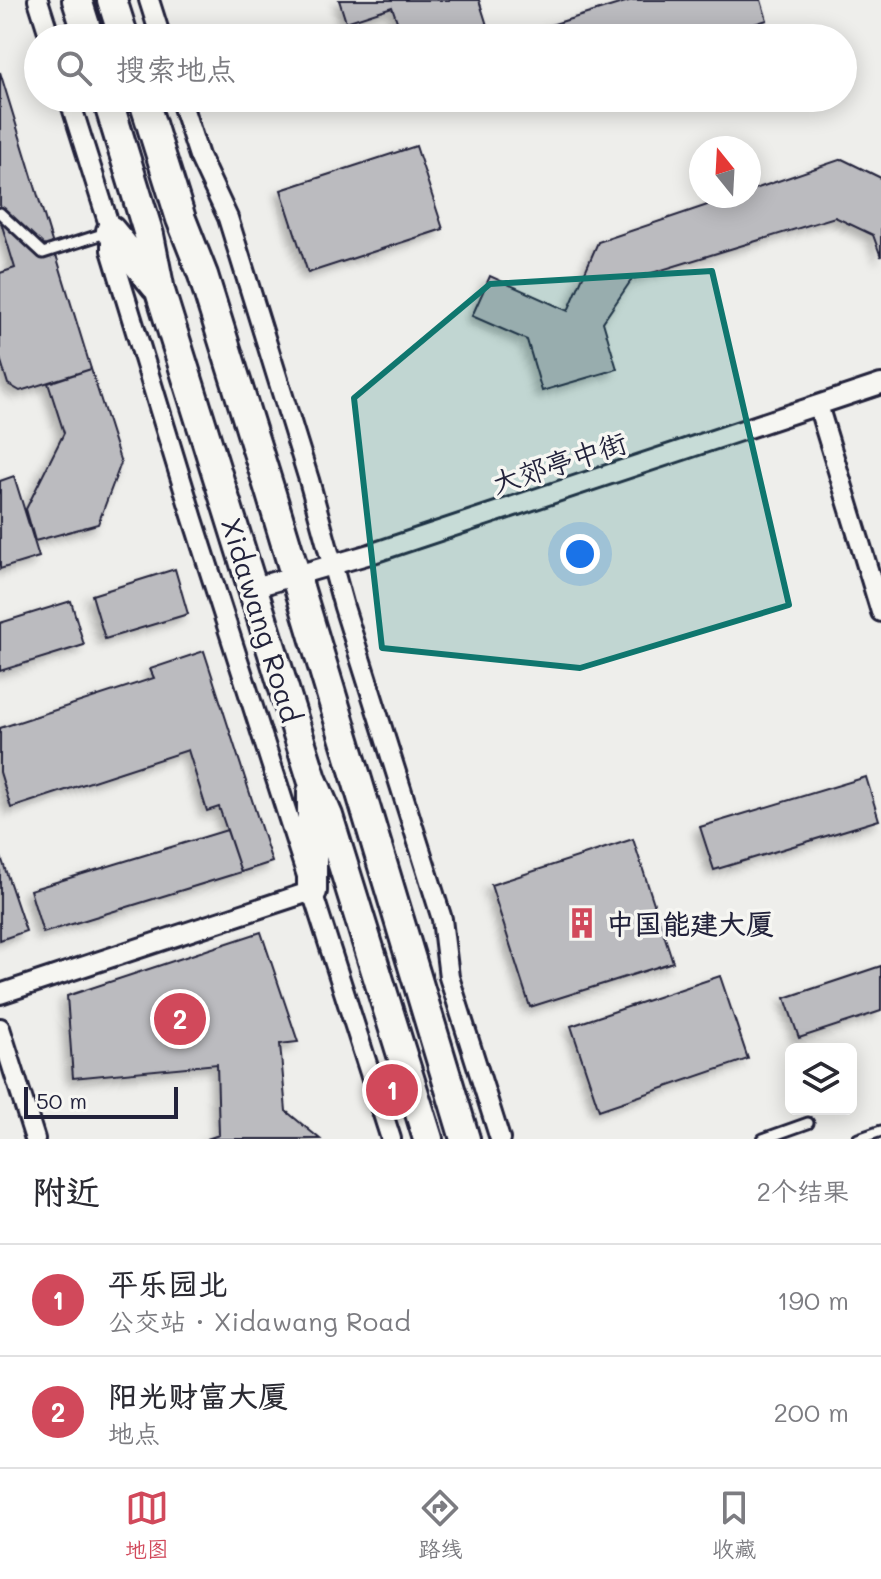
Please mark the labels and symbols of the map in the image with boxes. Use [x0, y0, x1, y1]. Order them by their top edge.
north arrow [689, 136, 761, 208]
street label: 大郊亭中街 [487, 423, 631, 501]
street label: Xidawang Road [214, 513, 310, 727]
your location [560, 534, 600, 574]
place label: 中国能建大厦 [606, 905, 774, 941]
building icon: 中国能建大厦 [565, 906, 599, 940]
pin: 2 [154, 989, 206, 1049]
pin: 1 [366, 1060, 418, 1120]
scale bar [24, 1083, 178, 1119]

